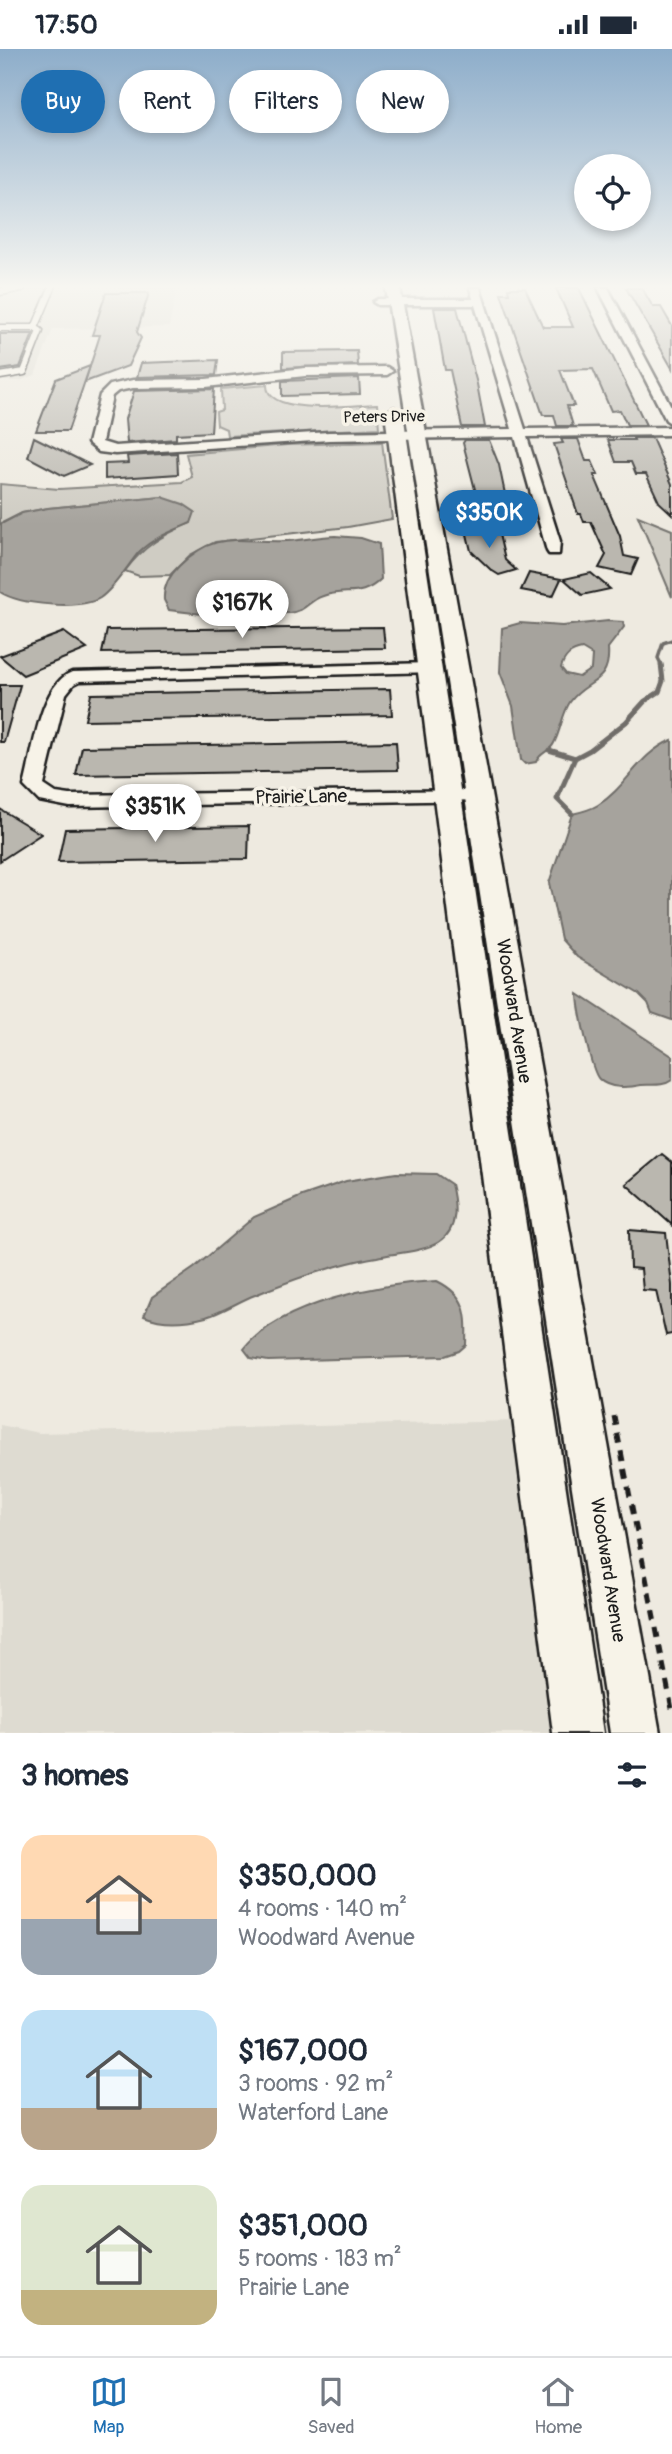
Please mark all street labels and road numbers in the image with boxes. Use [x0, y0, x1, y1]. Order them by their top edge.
street label: Peters Drive [343, 406, 425, 428]
street label: Prairie Lane [255, 784, 348, 810]
street label: Woodward Avenue [491, 937, 537, 1086]
street label: Woodward Avenue [585, 1496, 631, 1645]

